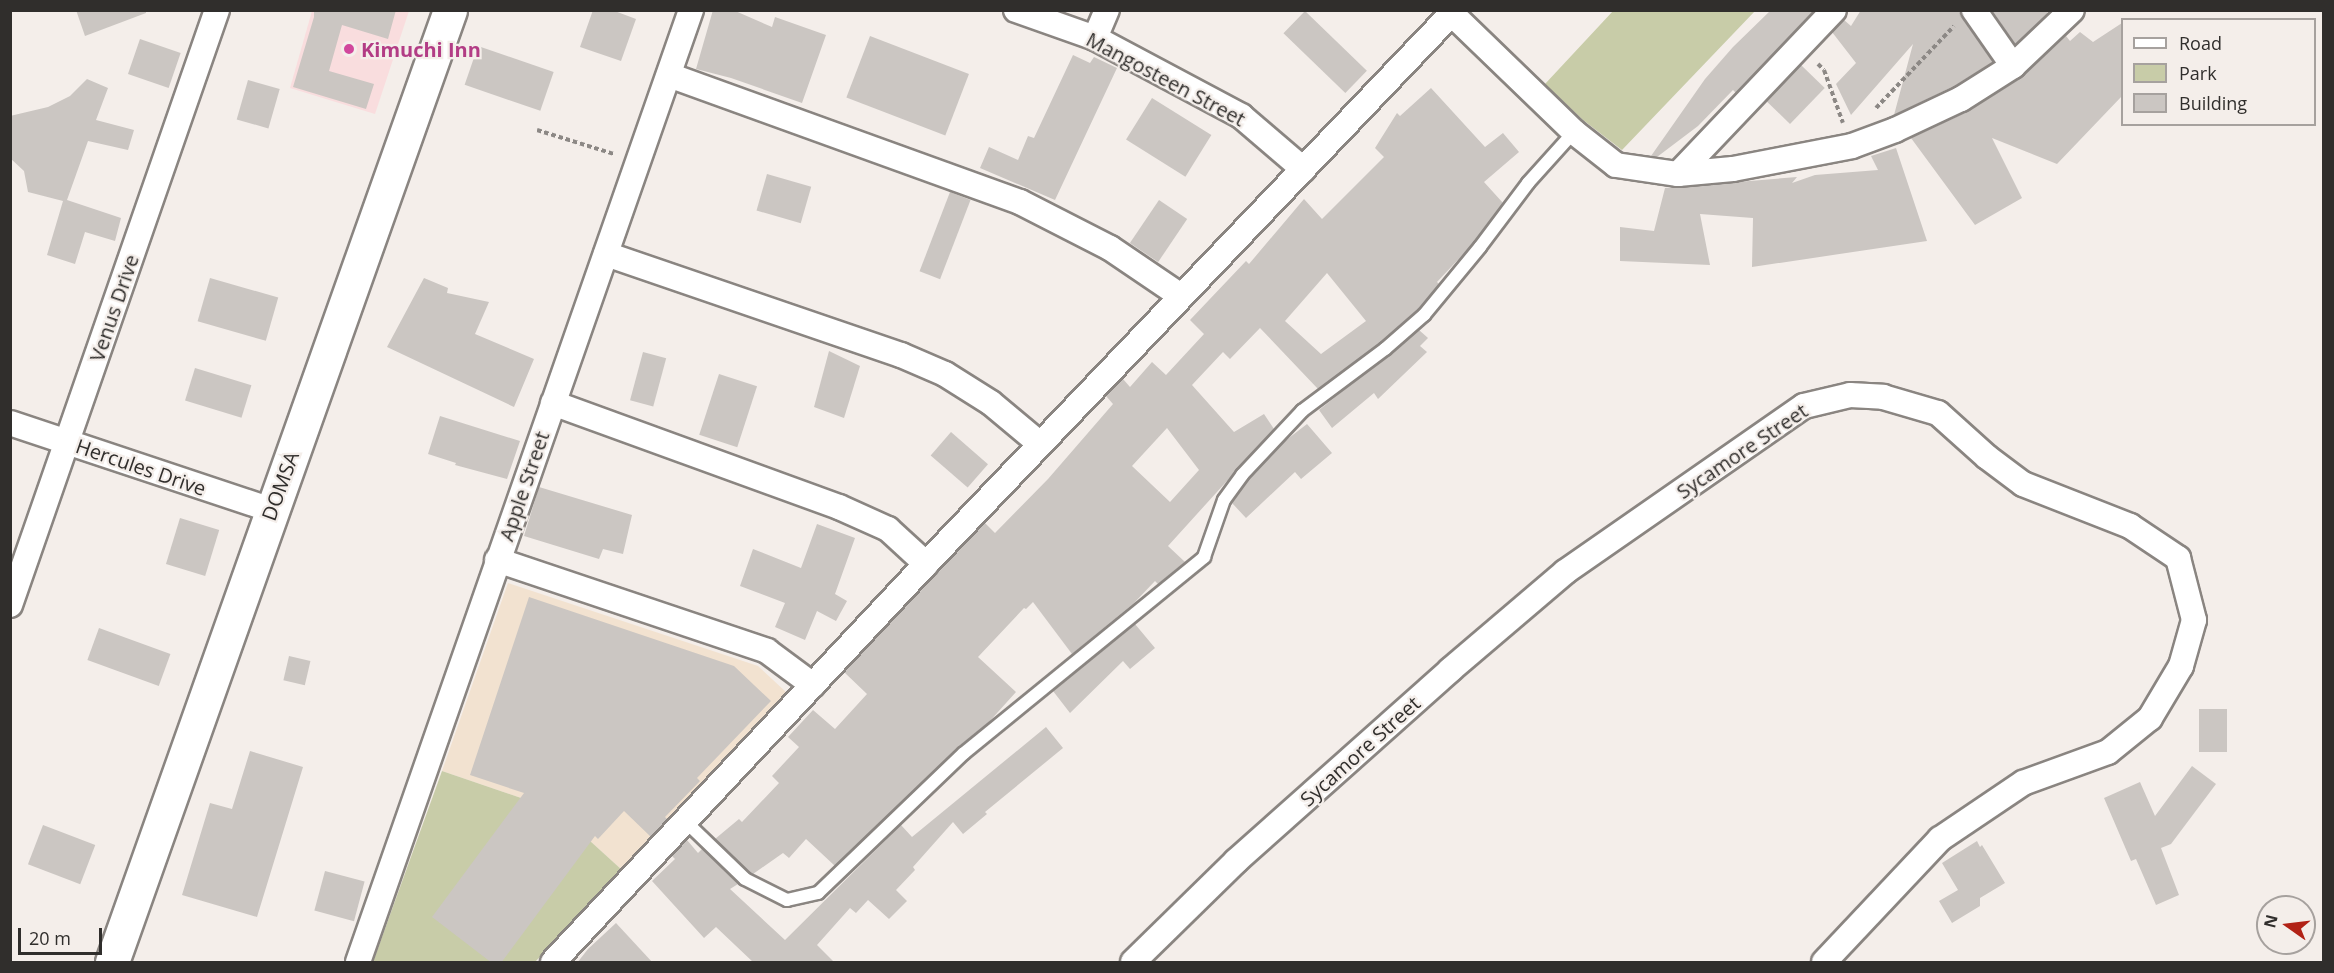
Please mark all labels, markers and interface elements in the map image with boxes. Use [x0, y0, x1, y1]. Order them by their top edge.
legend [2121, 18, 2316, 126]
street label: Mangosteen Street [1082, 27, 1250, 131]
text: Road [2179, 31, 2222, 55]
place label: Kimuchi Inn [361, 37, 481, 61]
marker: Kimuchi Inn [342, 42, 356, 56]
text: Park [2179, 61, 2217, 85]
text: Building [2179, 91, 2247, 115]
street label: Venus Drive [85, 251, 143, 365]
street label: Sycamore Street [1672, 398, 1812, 504]
street label: Apple Street [494, 428, 554, 544]
street label: Hercules Drive [73, 434, 209, 500]
street label: DOMSA [256, 448, 304, 524]
street label: Sycamore Street [1295, 691, 1425, 811]
north arrow [2256, 895, 2316, 955]
text: N [2258, 912, 2283, 930]
scale bar [21, 916, 105, 954]
text: 20 m [29, 926, 71, 950]

